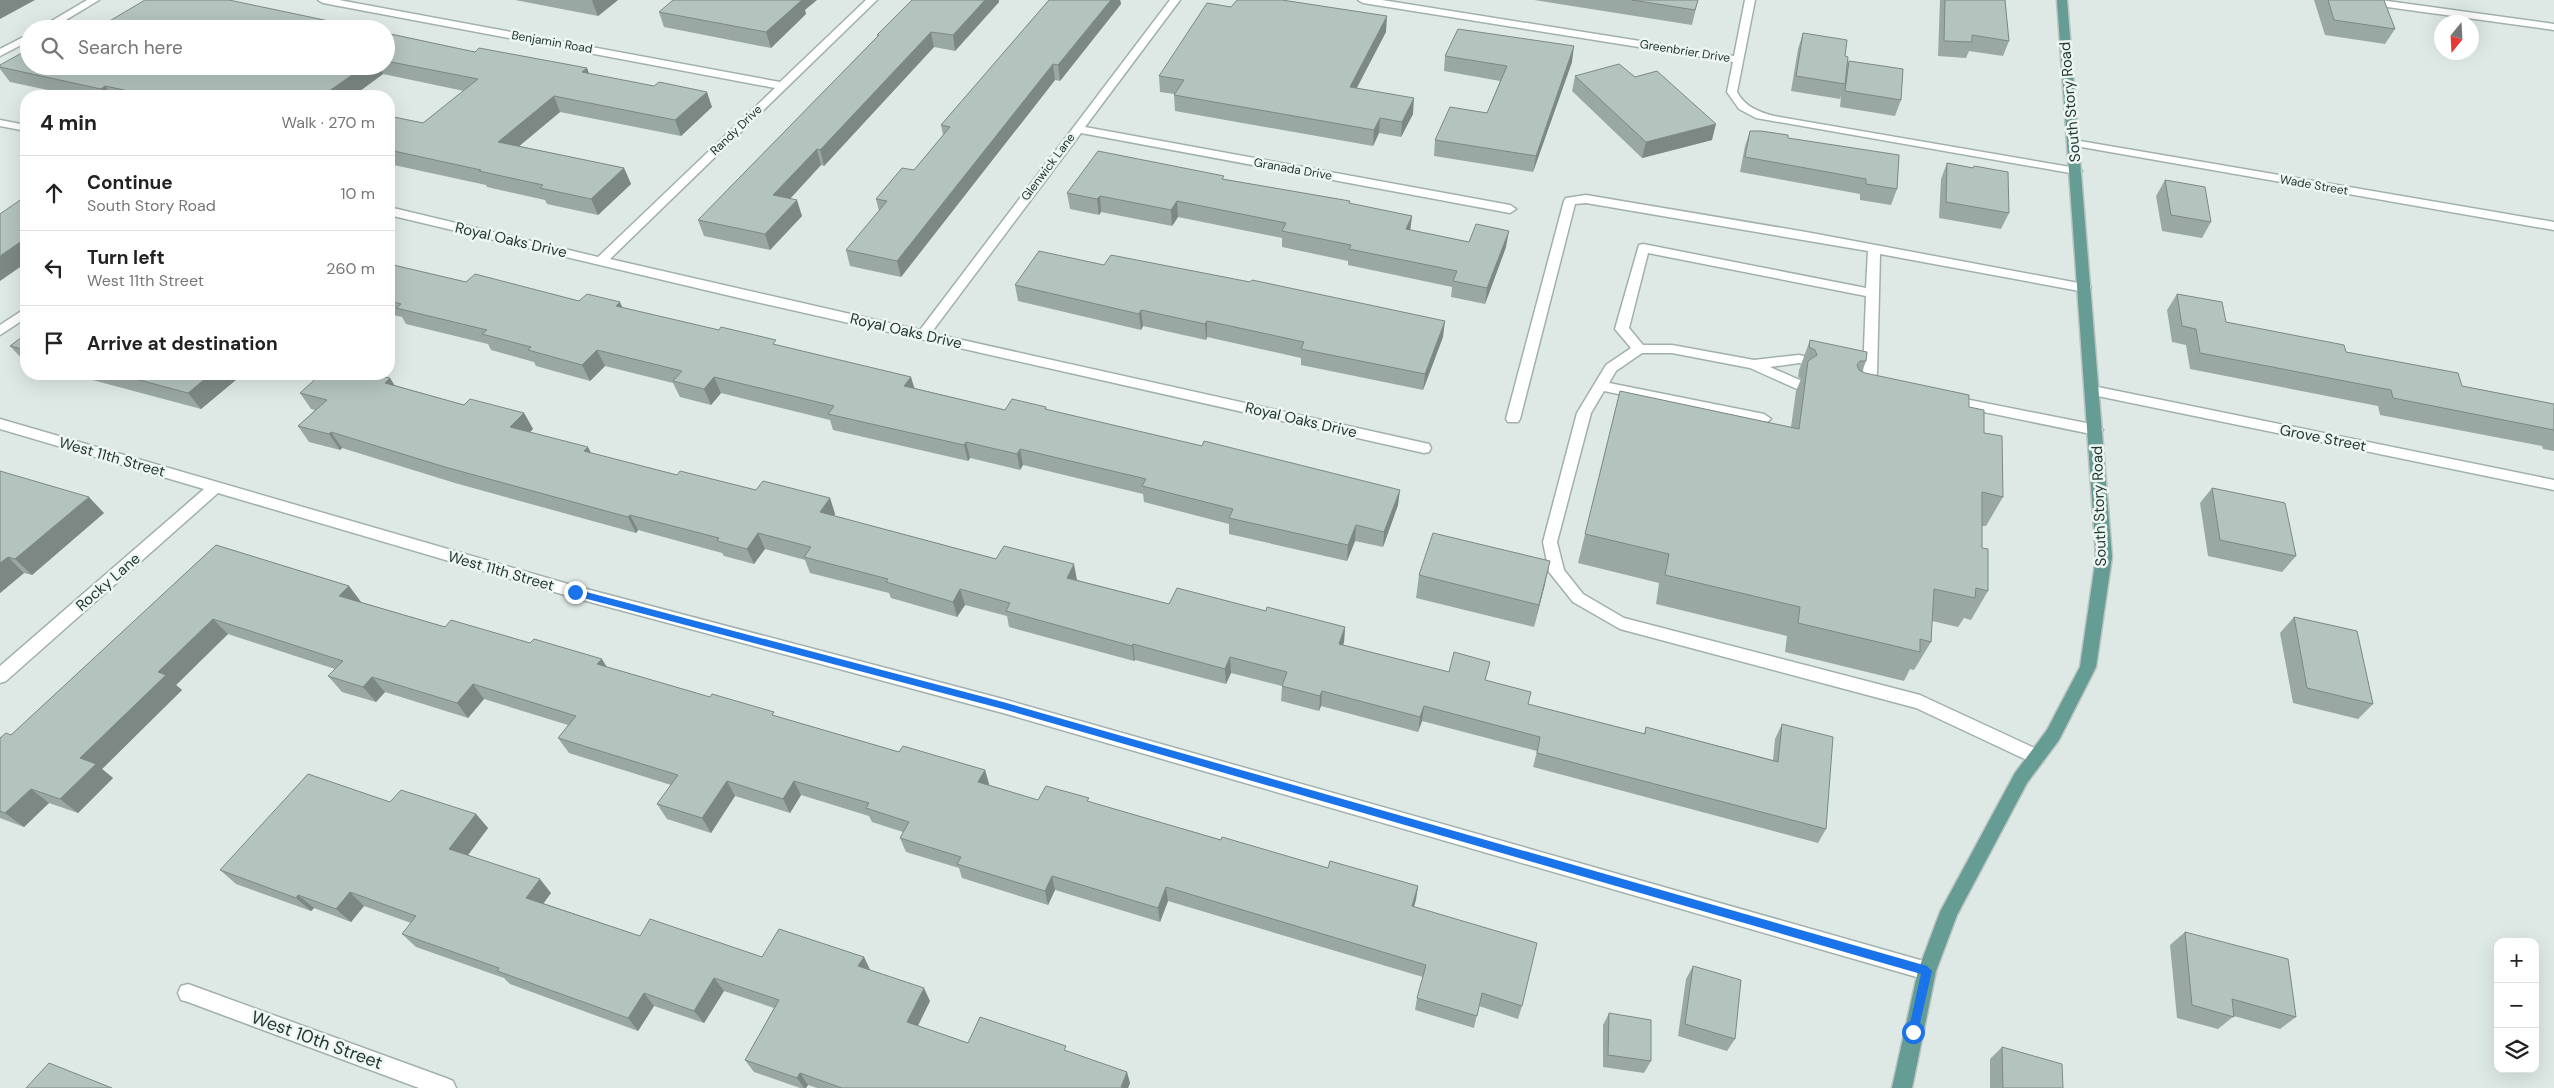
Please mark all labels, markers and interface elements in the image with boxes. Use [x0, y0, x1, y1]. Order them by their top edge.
north arrow [2434, 15, 2479, 60]
search box [20, 20, 395, 75]
street label: Benjamin Road [510, 27, 594, 57]
icon: search [38, 34, 66, 62]
text: Search here [78, 35, 183, 60]
street label: Greenbrier Drive [1639, 36, 1732, 66]
street label: South Story Road [2055, 41, 2085, 163]
street label: Randy Drive [707, 101, 765, 159]
text: 4 min [40, 109, 97, 137]
text: Walk · 270 m [282, 112, 375, 133]
street label: Glenwick Lane [1017, 130, 1079, 204]
street label: Granada Drive [1253, 154, 1334, 184]
text: Continue [87, 170, 173, 195]
street label: Wade Street [2279, 171, 2350, 199]
icon: ahead [40, 179, 68, 207]
text: 10 m [341, 183, 375, 204]
text: South Story Road [87, 195, 216, 216]
street label: Royal Oaks Drive [453, 217, 569, 263]
text: Turn left [87, 245, 165, 270]
icon: left [40, 254, 68, 282]
text: 260 m [326, 258, 375, 279]
text: West 11th Street [87, 270, 204, 291]
street label: Royal Oaks Drive [848, 308, 964, 354]
icon: arrive [40, 329, 68, 357]
text: Arrive at destination [87, 331, 278, 356]
street label: Royal Oaks Drive [1243, 397, 1359, 443]
street label: Grove Street [2278, 420, 2368, 456]
street label: West 11th Street [57, 432, 168, 482]
street label: South Story Road [2087, 445, 2111, 567]
street label: West 11th Street [446, 546, 557, 596]
street label: Rocky Lane [72, 549, 144, 615]
route end [564, 581, 587, 604]
map controls [2494, 938, 2539, 1073]
button: + [2494, 938, 2539, 983]
button: − [2494, 983, 2539, 1028]
street label: West 10th Street [248, 1005, 386, 1075]
route start [1902, 1021, 1925, 1044]
button: layers [2494, 1028, 2539, 1073]

